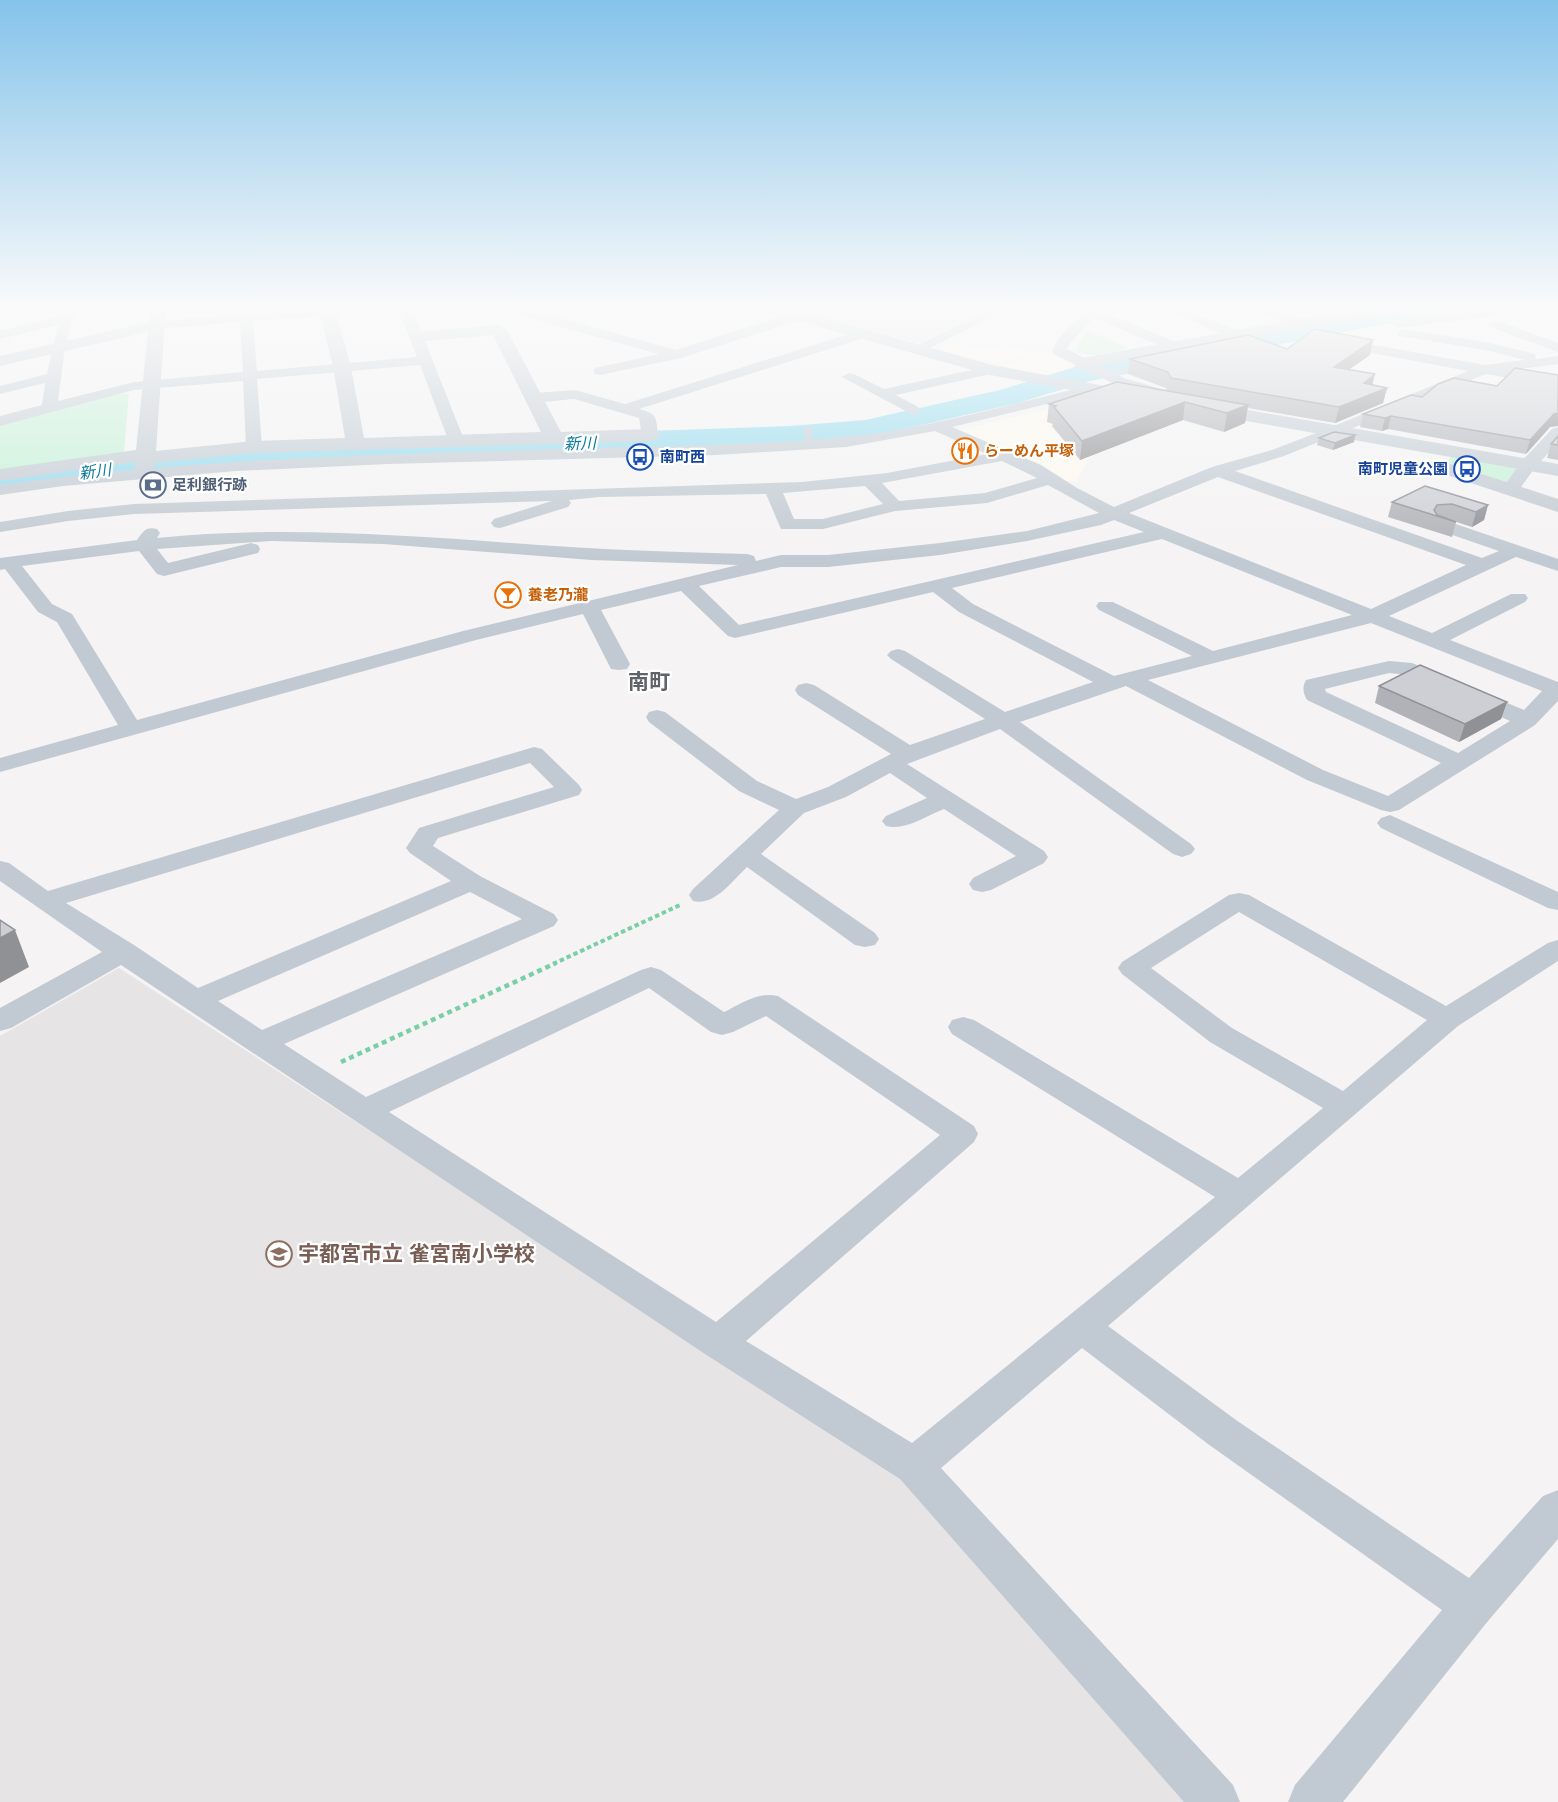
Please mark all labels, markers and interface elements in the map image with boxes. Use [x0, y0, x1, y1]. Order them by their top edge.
water label: 新川 [564, 432, 598, 456]
restaurant icon: らーめん平塚 [950, 436, 980, 466]
place label: らーめん平塚 [984, 441, 1074, 461]
bus stop icon: 南町西 [625, 442, 655, 472]
place label: 南町西 [660, 447, 705, 467]
bus stop icon: 南町児童公園 [1452, 454, 1482, 484]
water label: 新川 [78, 459, 114, 485]
place label: 南町児童公園 [1358, 459, 1448, 479]
bank icon: 足利銀行跡 [138, 470, 168, 500]
place label: 足利銀行跡 [172, 475, 247, 495]
bar icon: 養老乃瀧 [493, 580, 523, 610]
place label: 養老乃瀧 [528, 585, 588, 605]
district label: 南町 [628, 668, 670, 696]
school or university icon: 宇都宮市立 雀宮南小学校 [264, 1239, 294, 1269]
place label: 宇都宮市立 雀宮南小学校 [298, 1240, 535, 1268]

